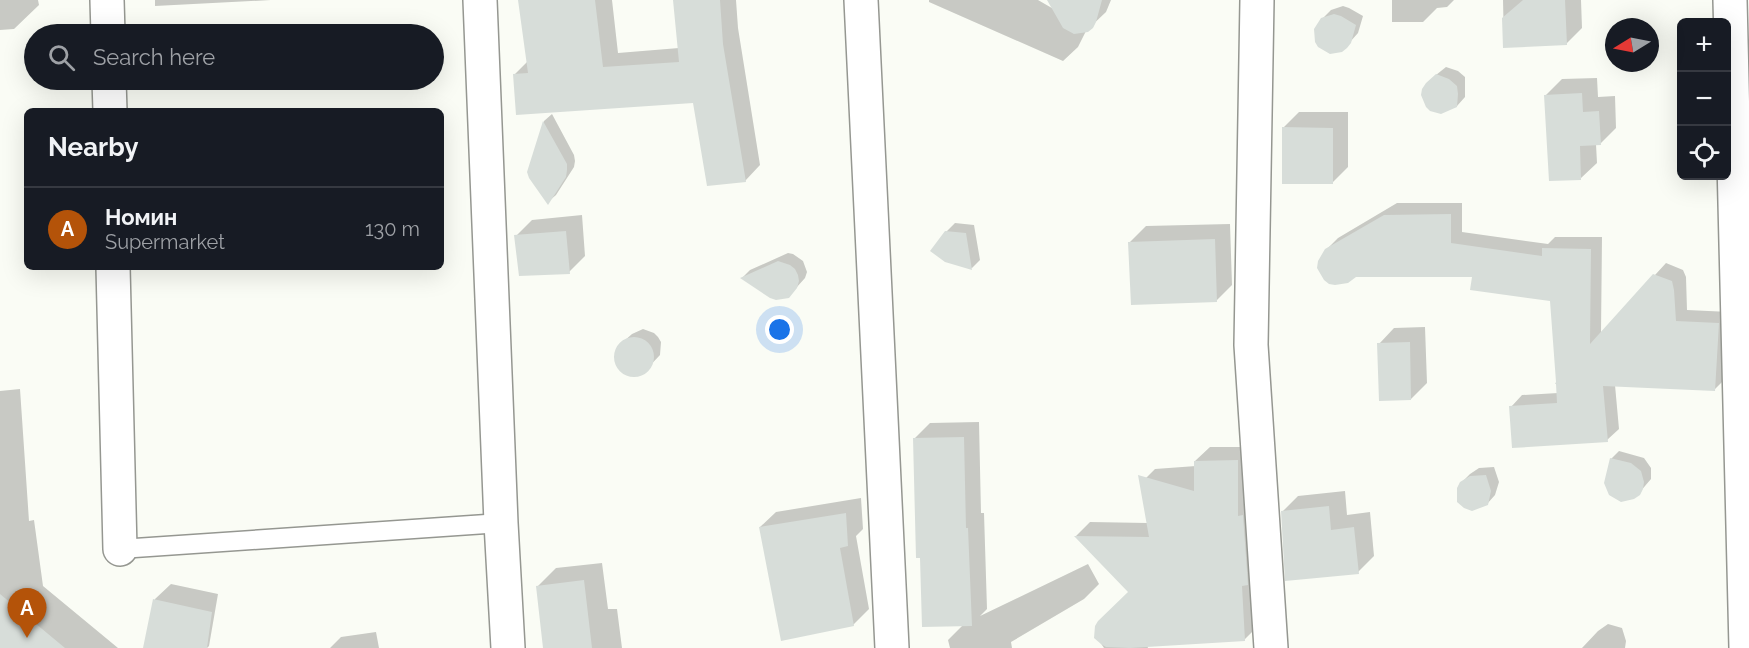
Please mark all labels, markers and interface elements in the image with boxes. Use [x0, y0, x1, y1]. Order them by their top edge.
north arrow [1605, 18, 1659, 72]
map controls [1677, 18, 1731, 180]
button: + [1677, 18, 1731, 72]
search box [24, 24, 444, 90]
icon: search [45, 41, 78, 74]
text: Search here [93, 44, 215, 70]
button: − [1677, 72, 1731, 126]
button: locate [1677, 126, 1731, 180]
text: Nearby [48, 132, 138, 162]
text: Номин [105, 204, 177, 230]
text: A [61, 217, 74, 241]
text: 130 m [365, 217, 420, 241]
text: Supermarket [105, 230, 225, 254]
your location [765, 315, 794, 344]
pin: A [8, 588, 46, 638]

